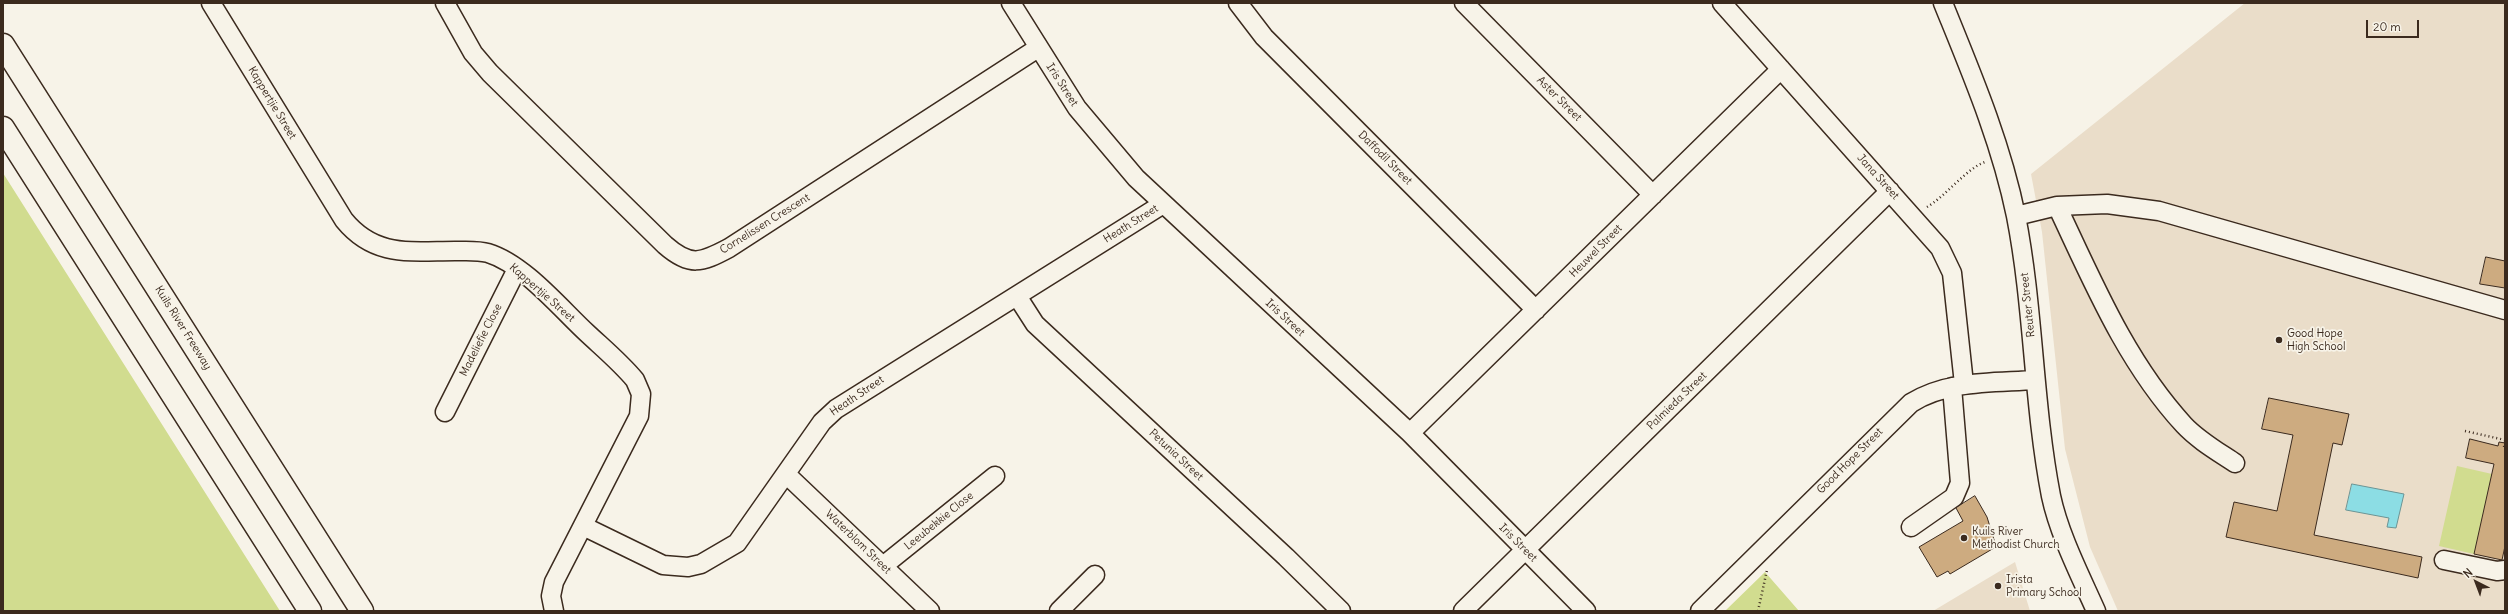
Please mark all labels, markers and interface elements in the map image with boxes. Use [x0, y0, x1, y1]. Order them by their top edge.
scale bar [2368, 12, 2421, 38]
text: 20 m [2373, 19, 2401, 34]
street label: Iris Street [1043, 61, 1081, 109]
street label: Kappertjie Street [245, 64, 299, 142]
street label: Aster Street [1534, 74, 1584, 124]
street label: Daffodil Street [1355, 128, 1415, 188]
street label: Jana Street [1854, 152, 1902, 202]
street label: Cornelissen Crescent [718, 191, 812, 257]
street label: Heath Street [1101, 202, 1161, 246]
street label: Heuwel Street [1567, 222, 1625, 280]
street label: Kappertjie Street [507, 261, 577, 325]
street label: Reuter Street [2018, 272, 2038, 338]
street label: Kuils River Freeway [152, 284, 214, 372]
street label: Iris Street [1263, 297, 1307, 339]
street label: Madeliefie Close [457, 301, 505, 379]
place label: Good Hope High School [2287, 327, 2345, 353]
marker: Good Hope High School [2274, 335, 2284, 345]
street label: Palmieda Street [1644, 369, 1710, 433]
street label: Heath Street [828, 373, 886, 419]
street label: Good Hope Street [1814, 425, 1886, 497]
street label: Petunia Street [1146, 427, 1206, 483]
street label: Leeubekkie Close [902, 489, 976, 553]
street label: Waterblom Street [822, 507, 894, 577]
street label: Iris Street [1496, 521, 1540, 565]
place label: Kuils River Methodist Church [1972, 525, 2060, 551]
marker: Kuils River Methodist Church [1959, 533, 1969, 543]
north arrow [2456, 562, 2496, 602]
text: N [2460, 565, 2475, 581]
place label: Irista Primary School [2006, 573, 2082, 599]
marker: Irista Primary School [1993, 581, 2003, 591]

